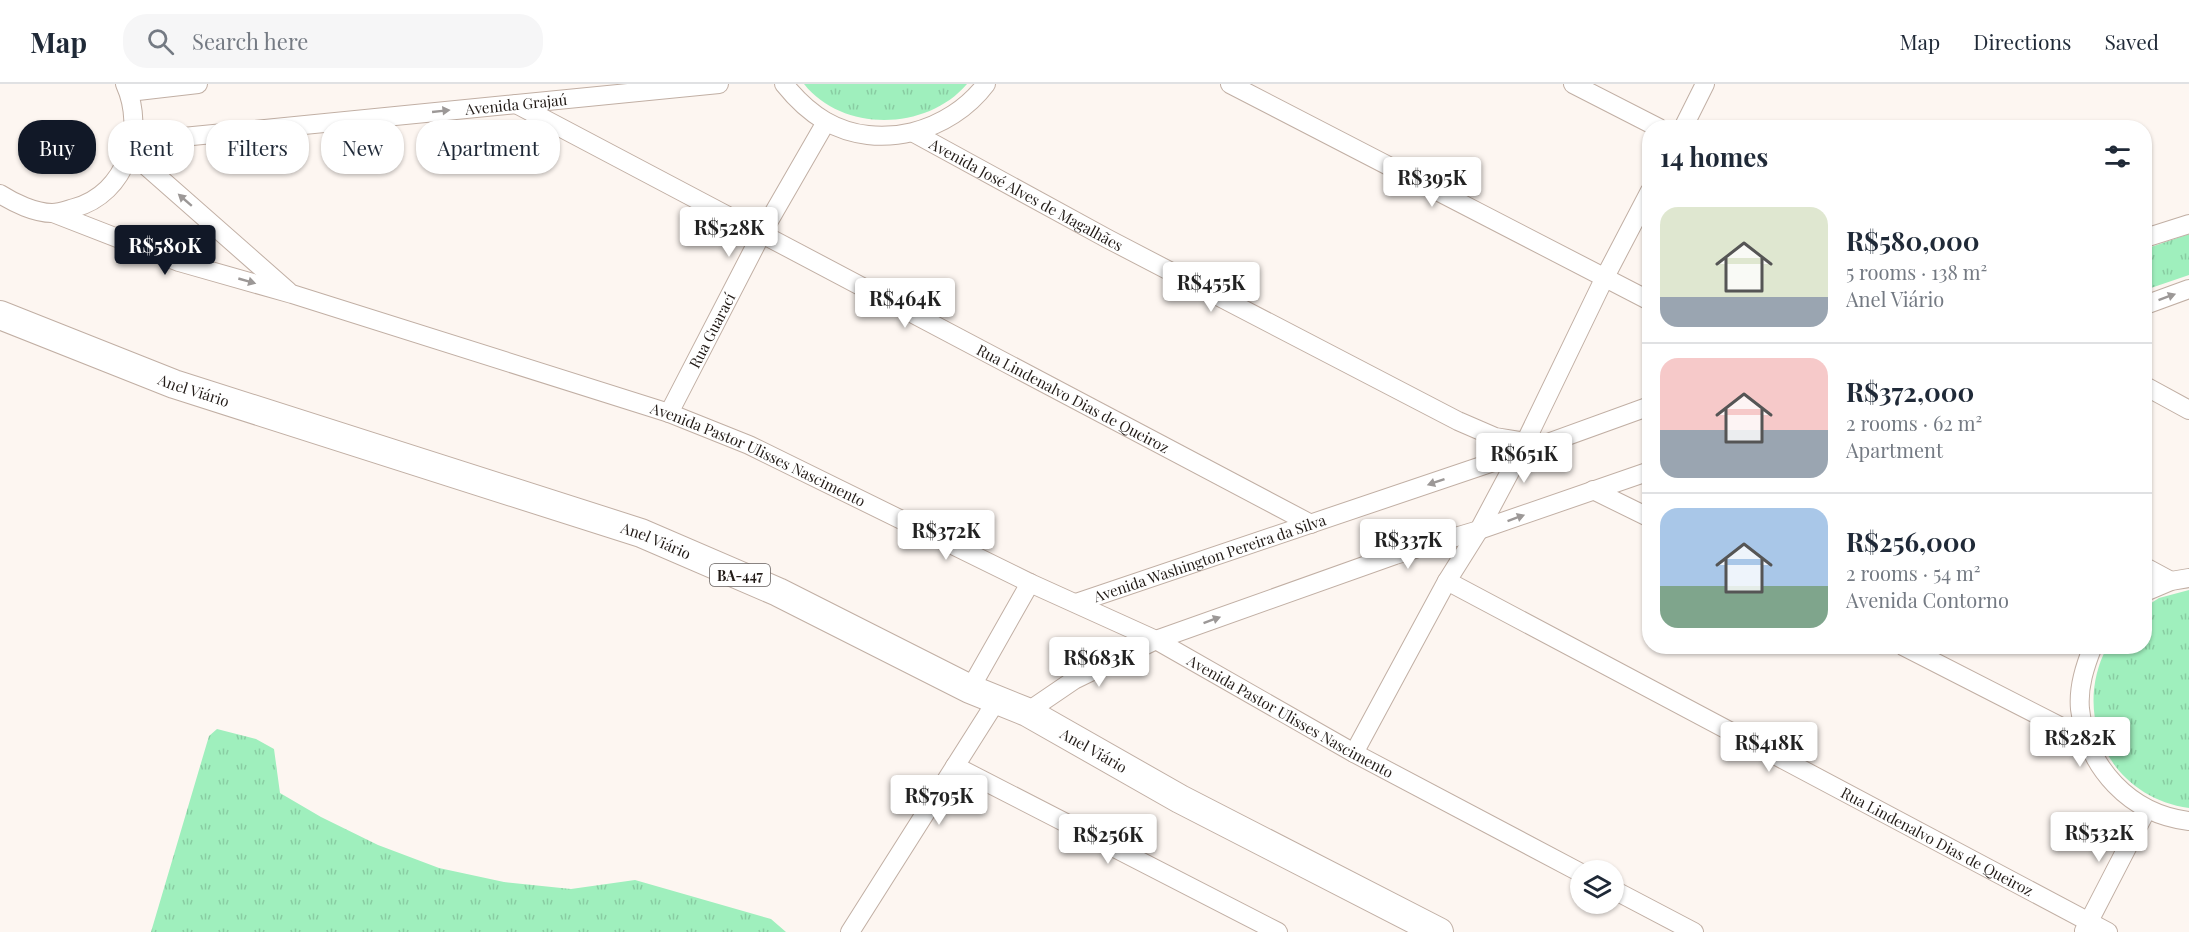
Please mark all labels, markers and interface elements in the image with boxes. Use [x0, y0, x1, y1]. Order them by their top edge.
search box [123, 14, 543, 68]
text: Map [30, 23, 87, 60]
icon: search [144, 25, 177, 58]
text: Search here [192, 26, 308, 56]
text: Map [1899, 27, 1940, 55]
text: Directions [1973, 27, 2071, 55]
text: Saved [2104, 27, 2159, 55]
street label: Avenida Grajaú [463, 89, 568, 119]
one-way arrow [432, 106, 451, 116]
chip: Buy [18, 120, 96, 174]
chip: Rent [108, 120, 194, 174]
chip: Filters [206, 120, 309, 174]
chip: New [321, 120, 404, 174]
chip: Apartment [416, 120, 560, 174]
street label: Avenida José Alves de Magalhães [925, 133, 1127, 255]
text: 14 homes [1660, 139, 1768, 174]
icon: filters [2101, 140, 2134, 173]
pin: R$395K [1383, 157, 1481, 208]
text: R$395K [1397, 163, 1467, 190]
one-way arrow [178, 194, 193, 207]
pin: R$528K [680, 207, 778, 258]
text: R$528K [694, 213, 764, 240]
text: R$580,000 [1846, 223, 1980, 258]
pin: R$580K [116, 225, 214, 276]
text: R$580K [129, 231, 201, 258]
icon: home [1708, 231, 1780, 303]
text: 5 rooms · 138 m² [1846, 258, 1987, 285]
pin: R$455K [1162, 262, 1260, 313]
text: R$455K [1177, 268, 1245, 295]
one-way arrow [237, 277, 256, 287]
pin: R$464K [856, 278, 954, 329]
text: R$464K [869, 284, 941, 311]
text: Anel Viário [1846, 285, 1944, 312]
street label: Rua Guarací [684, 289, 740, 371]
one-way arrow [2158, 292, 2176, 301]
street label: Rua Lindenalvo Dias de Queiroz [973, 339, 1173, 457]
street label: Anel Viário [154, 368, 232, 411]
text: R$372,000 [1846, 374, 1974, 409]
icon: home [1708, 382, 1780, 454]
street label: Avenida Pastor Ulisses Nascimento [647, 397, 869, 511]
text: 2 rooms · 62 m² [1846, 409, 1982, 436]
pin: R$651K [1475, 433, 1573, 484]
text: Apartment [1846, 436, 1943, 463]
text: R$651K [1490, 439, 1558, 466]
one-way arrow [1427, 477, 1445, 487]
street label: Avenida Washington Pereira da Silva [1090, 509, 1329, 607]
pin: R$372K [897, 510, 995, 561]
one-way arrow [1507, 512, 1525, 522]
text: R$372K [912, 516, 980, 543]
street label: Anel Viário [618, 517, 694, 563]
pin: R$337K [1359, 519, 1457, 570]
text: R$256,000 [1846, 524, 1976, 559]
text: R$337K [1374, 525, 1442, 552]
icon: home [1708, 532, 1780, 604]
text: 2 rooms · 54 m² [1846, 559, 1981, 586]
road number: BA-447 [710, 564, 770, 586]
text: Avenida Contorno [1846, 586, 2009, 613]
one-way arrow [1203, 615, 1221, 625]
pin: R$683K [1050, 637, 1148, 688]
text: R$683K [1063, 643, 1135, 670]
street label: Avenida Pastor Ulisses Nascimento [1183, 649, 1397, 782]
pin: R$282K [2031, 717, 2129, 768]
pin: R$418K [1720, 722, 1818, 773]
street label: Anel Viário [1056, 723, 1131, 777]
text: R$282K [2044, 723, 2116, 750]
text: R$418K [1734, 728, 1804, 755]
pin: R$795K [890, 775, 988, 826]
text: R$795K [905, 781, 973, 808]
street label: Rua Lindenalvo Dias de Queiroz [1838, 782, 2037, 901]
pin: R$532K [2050, 812, 2148, 863]
pin: R$256K [1059, 814, 1157, 865]
text: R$532K [2065, 818, 2134, 845]
text: R$256K [1073, 820, 1143, 847]
map controls [1570, 860, 1624, 914]
button: layers [1570, 860, 1624, 914]

